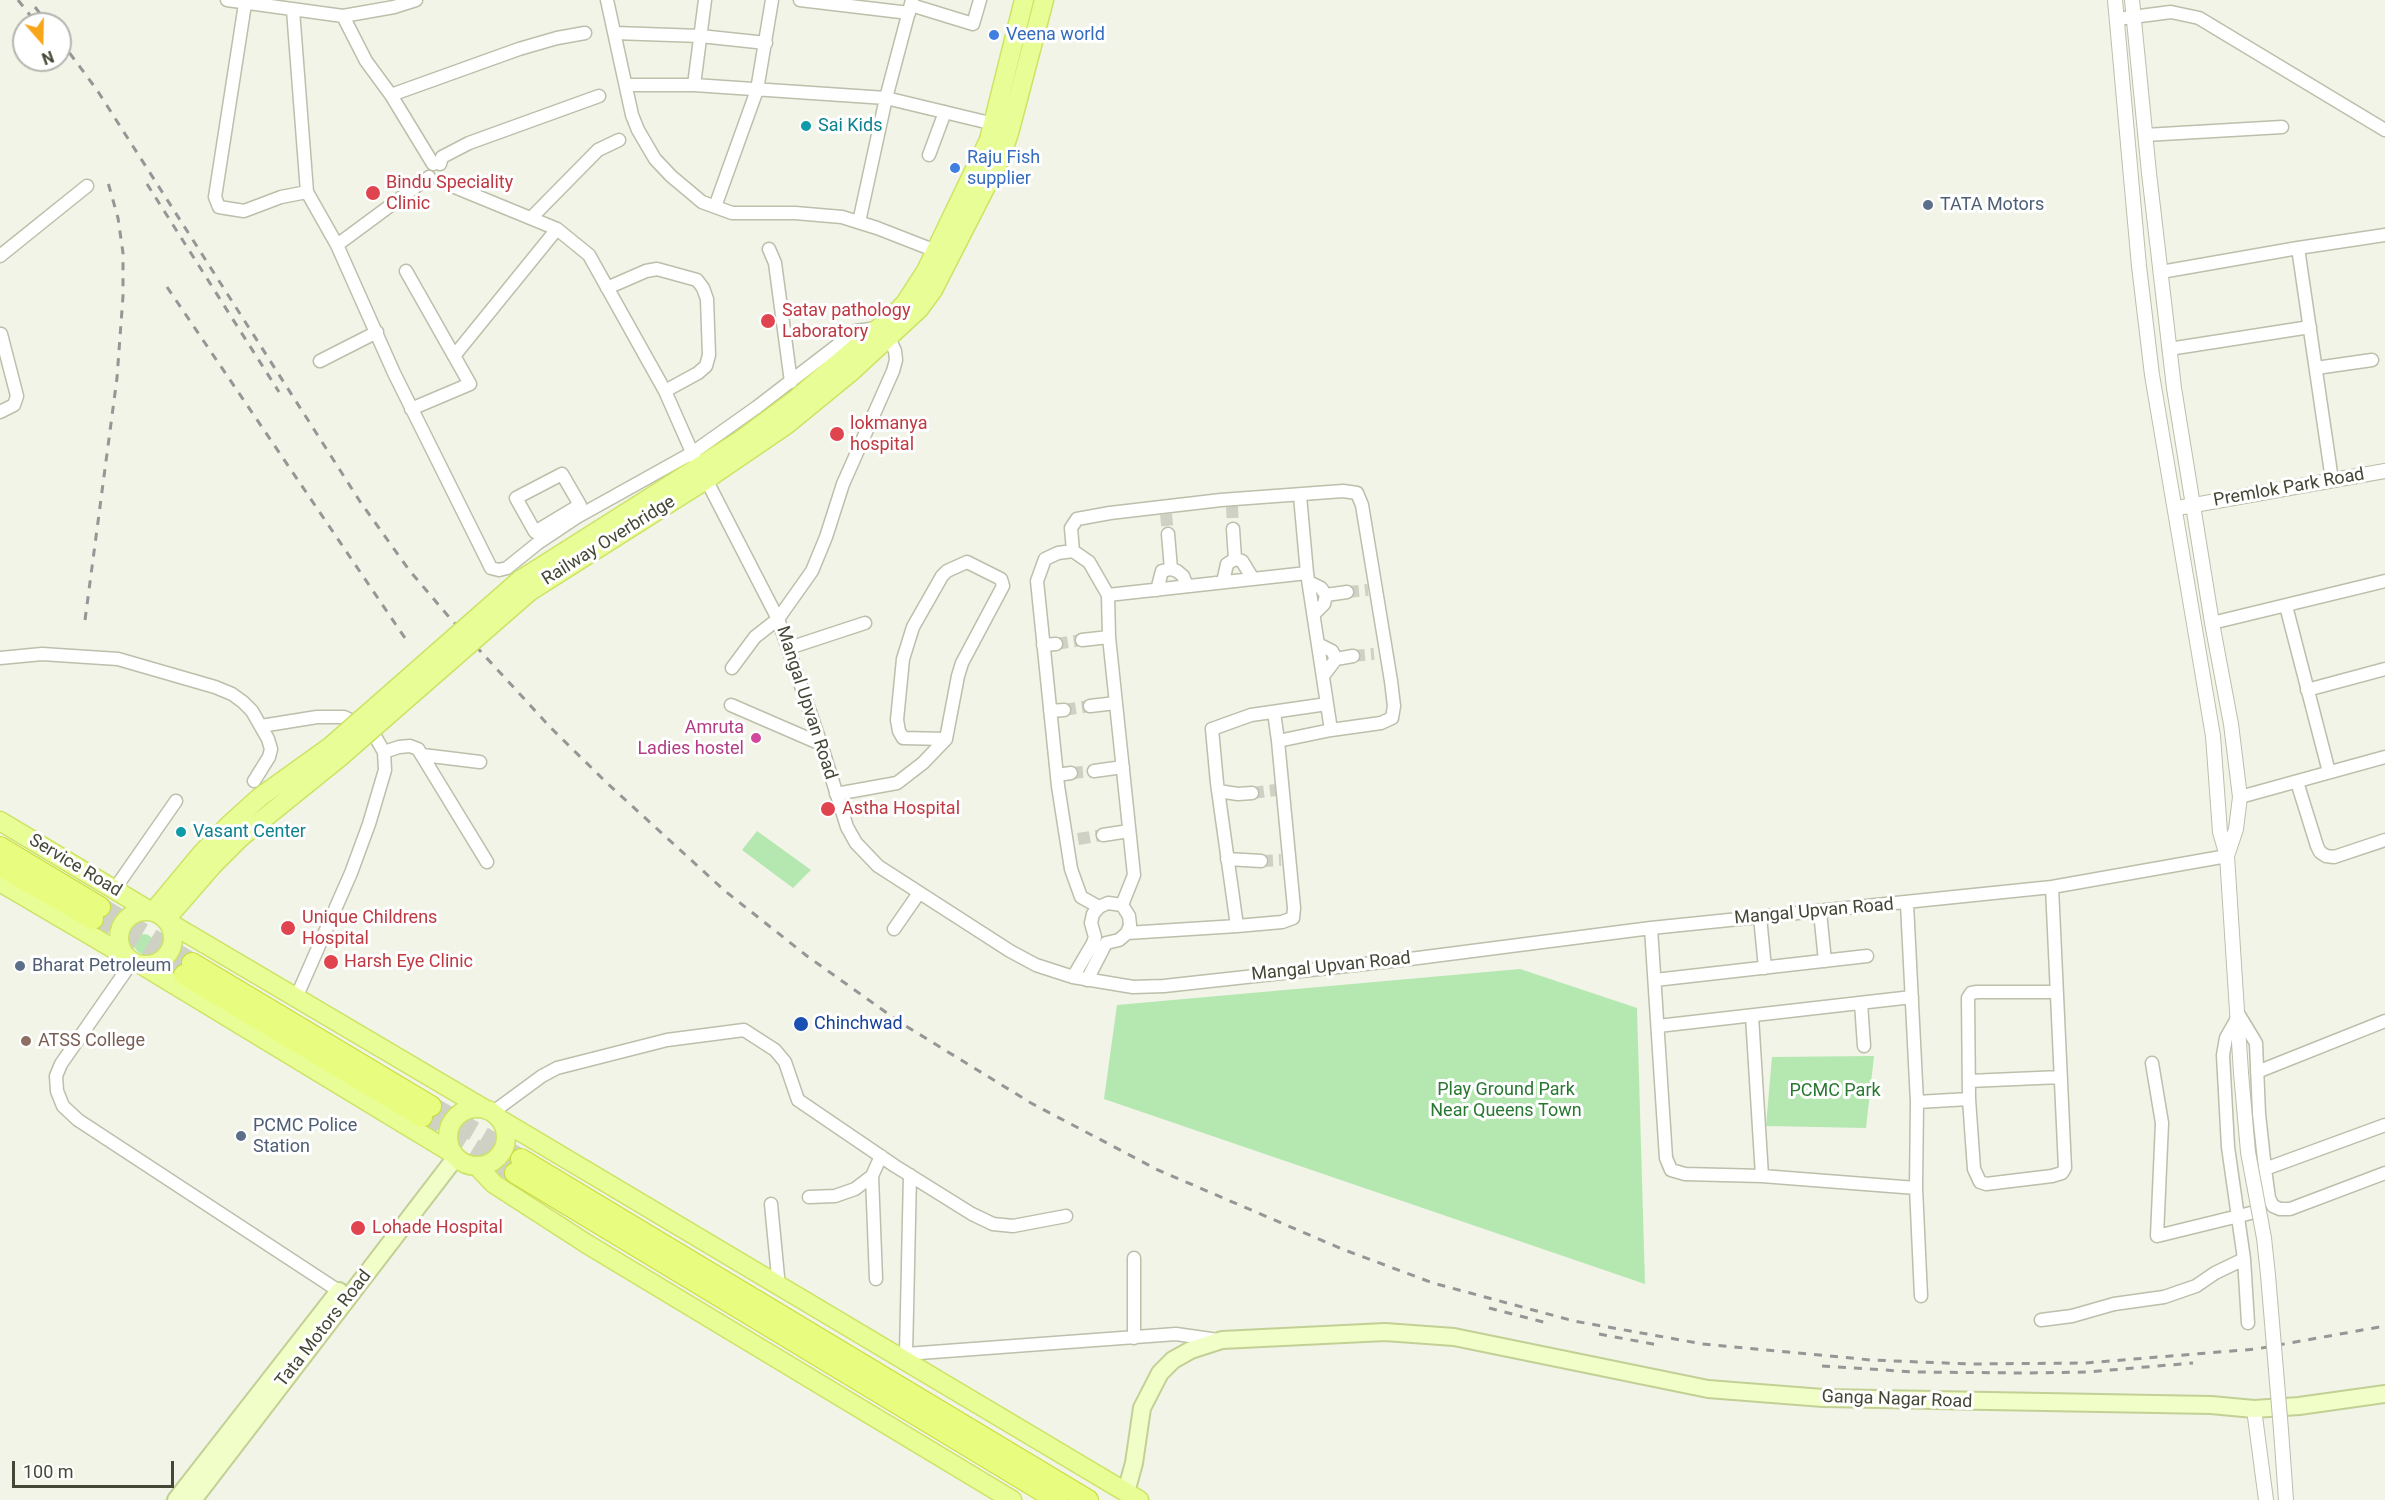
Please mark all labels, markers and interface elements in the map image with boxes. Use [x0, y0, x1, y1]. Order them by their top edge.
north arrow [12, 12, 72, 72]
place label: Veena world [1006, 24, 1105, 46]
marker: Veena world [987, 28, 1001, 42]
text: N [39, 47, 56, 68]
place label: Sai Kids [818, 115, 882, 137]
marker: Sai Kids [799, 119, 813, 133]
place label: Raju Fish supplier [967, 147, 1040, 190]
marker: Raju Fish supplier [948, 161, 962, 175]
place label: Bindu Speciality Clinic [386, 172, 513, 214]
marker: Bindu Speciality Clinic [364, 184, 382, 202]
place label: TATA Motors [1940, 194, 2044, 216]
marker: TATA Motors [1921, 198, 1935, 212]
place label: Satav pathology Laboratory [782, 300, 910, 342]
marker: Satav pathology Laboratory [759, 312, 777, 330]
place label: lokmanya hospital [850, 413, 927, 456]
marker: lokmanya hospital [828, 425, 846, 443]
street label: Premlok Park Road [2212, 464, 2366, 512]
street label: Railway Overbridge [538, 491, 680, 591]
street label: Mangal Upvan Road [771, 624, 841, 782]
place label: Amruta Ladies hostel [637, 717, 744, 760]
marker: Amruta Ladies hostel [749, 731, 763, 745]
place label: Astha Hospital [842, 798, 960, 820]
marker: Astha Hospital [819, 800, 837, 818]
place label: Vasant Center [193, 821, 306, 843]
marker: Vasant Center [174, 825, 188, 839]
street label: Service Road [25, 830, 125, 902]
street label: Mangal Upvan Road [1733, 894, 1895, 930]
place label: Unique Childrens Hospital [302, 907, 437, 950]
marker: Unique Childrens Hospital [279, 919, 297, 937]
street label: Mangal Upvan Road [1250, 948, 1412, 986]
place label: Harsh Eye Clinic [344, 951, 473, 973]
marker: Harsh Eye Clinic [322, 953, 340, 971]
place label: Bharat Petroleum [32, 955, 171, 977]
marker: Bharat Petroleum [13, 959, 27, 973]
place label: Chinchwad [814, 1013, 903, 1035]
marker: Chinchwad [792, 1015, 810, 1033]
place label: ATSS College [38, 1030, 145, 1052]
marker: ATSS College [19, 1034, 33, 1048]
park label: Play Ground Park Near Queens Town [1430, 1079, 1582, 1122]
park label: PCMC Park [1789, 1080, 1881, 1102]
place label: PCMC Police Station [253, 1115, 357, 1158]
marker: PCMC Police Station [234, 1129, 248, 1143]
place label: Lohade Hospital [372, 1217, 503, 1239]
marker: Lohade Hospital [349, 1219, 367, 1237]
street label: Tata Motors Road [272, 1266, 376, 1392]
street label: Ganga Nagar Road [1821, 1387, 1973, 1413]
scale bar [15, 1449, 177, 1487]
text: 100 m [23, 1461, 74, 1482]

